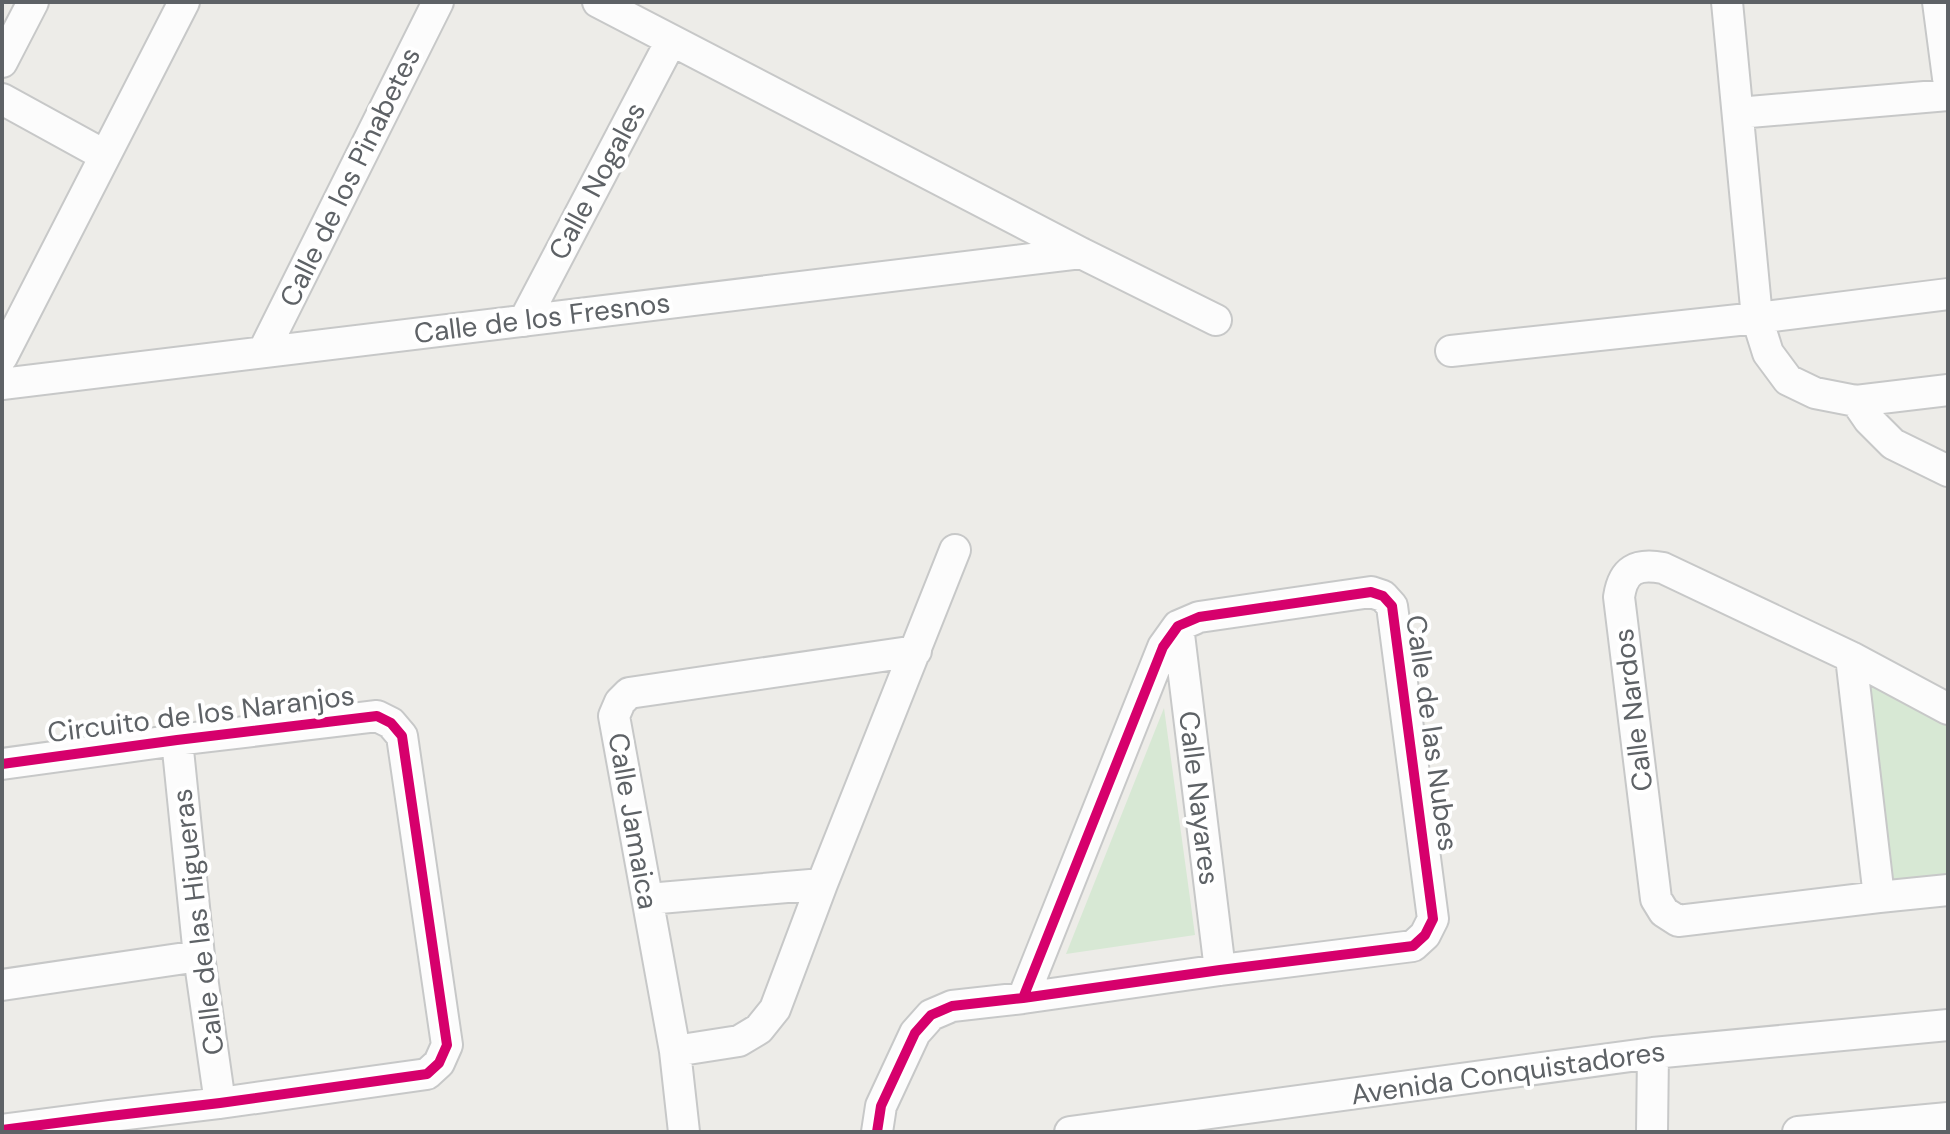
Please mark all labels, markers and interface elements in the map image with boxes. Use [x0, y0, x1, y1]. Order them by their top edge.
street label: Calle de los Pinabetes [271, 41, 429, 313]
street label: Calle Nogales [540, 96, 654, 266]
street label: Calle de los Fresnos [412, 284, 672, 352]
street label: Calle de las Nubes [1397, 613, 1467, 853]
street label: Calle Nardos [1605, 626, 1661, 794]
street label: Circuito de los Naranjos [45, 677, 357, 751]
street label: Calle Nayares [1170, 709, 1228, 887]
street label: Calle Jamaica [599, 730, 667, 912]
street label: Calle de las Higueras [163, 787, 233, 1057]
street label: Avenida Conquistadores [1349, 1033, 1667, 1113]

